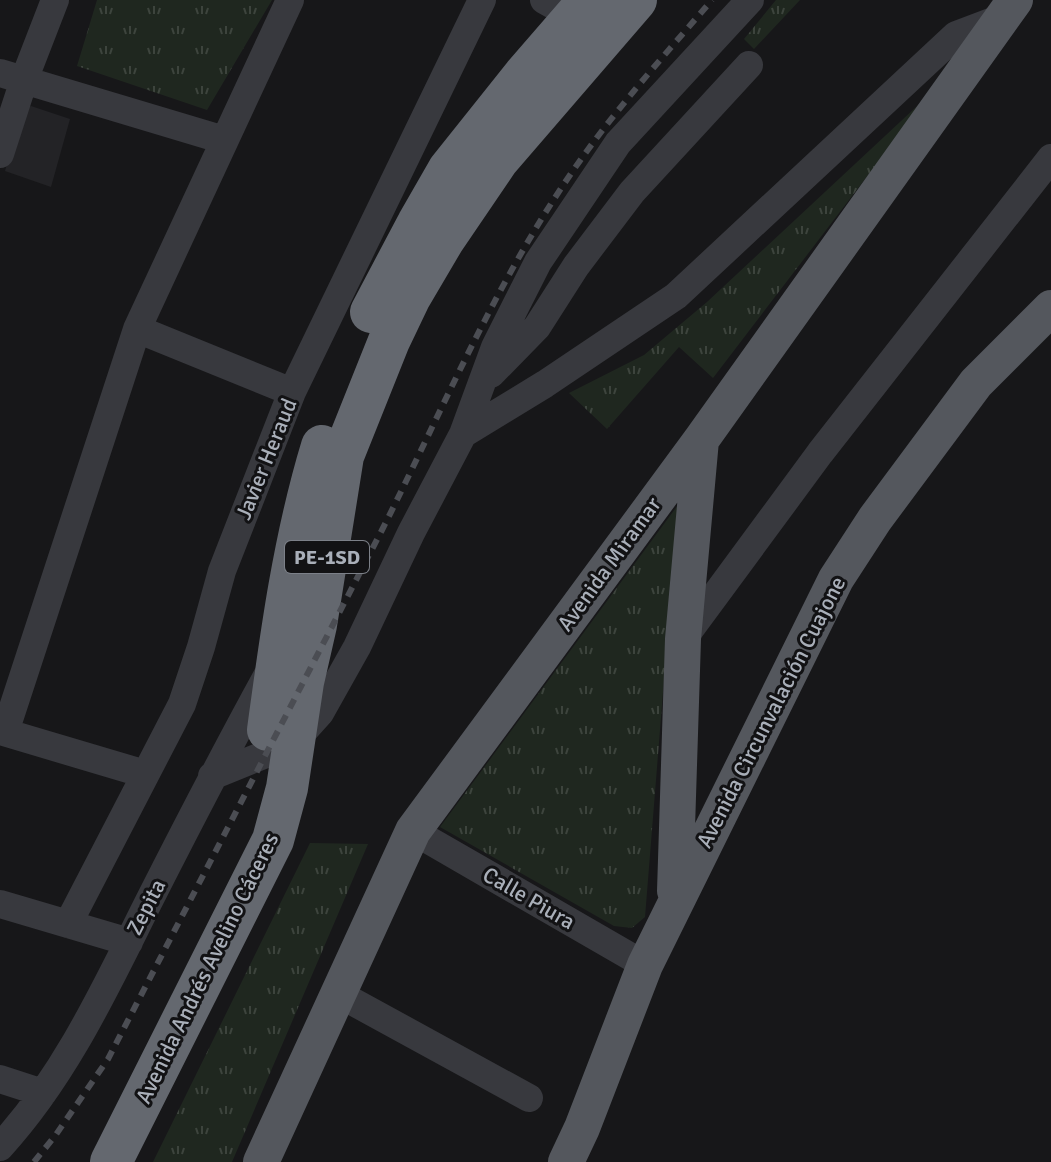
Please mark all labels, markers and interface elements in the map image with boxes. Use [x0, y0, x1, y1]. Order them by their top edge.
street label: Javier Heraud [229, 394, 303, 524]
street label: Avenida Miramar [551, 492, 667, 636]
road number: PE-1SD [285, 541, 369, 573]
street label: Avenida Circunvalación Cuajone [691, 572, 851, 852]
street label: Avenida Andrés Avelino Cáceres [130, 828, 284, 1108]
street label: Calle Piura [478, 861, 580, 935]
street label: Zepita [121, 875, 171, 939]

